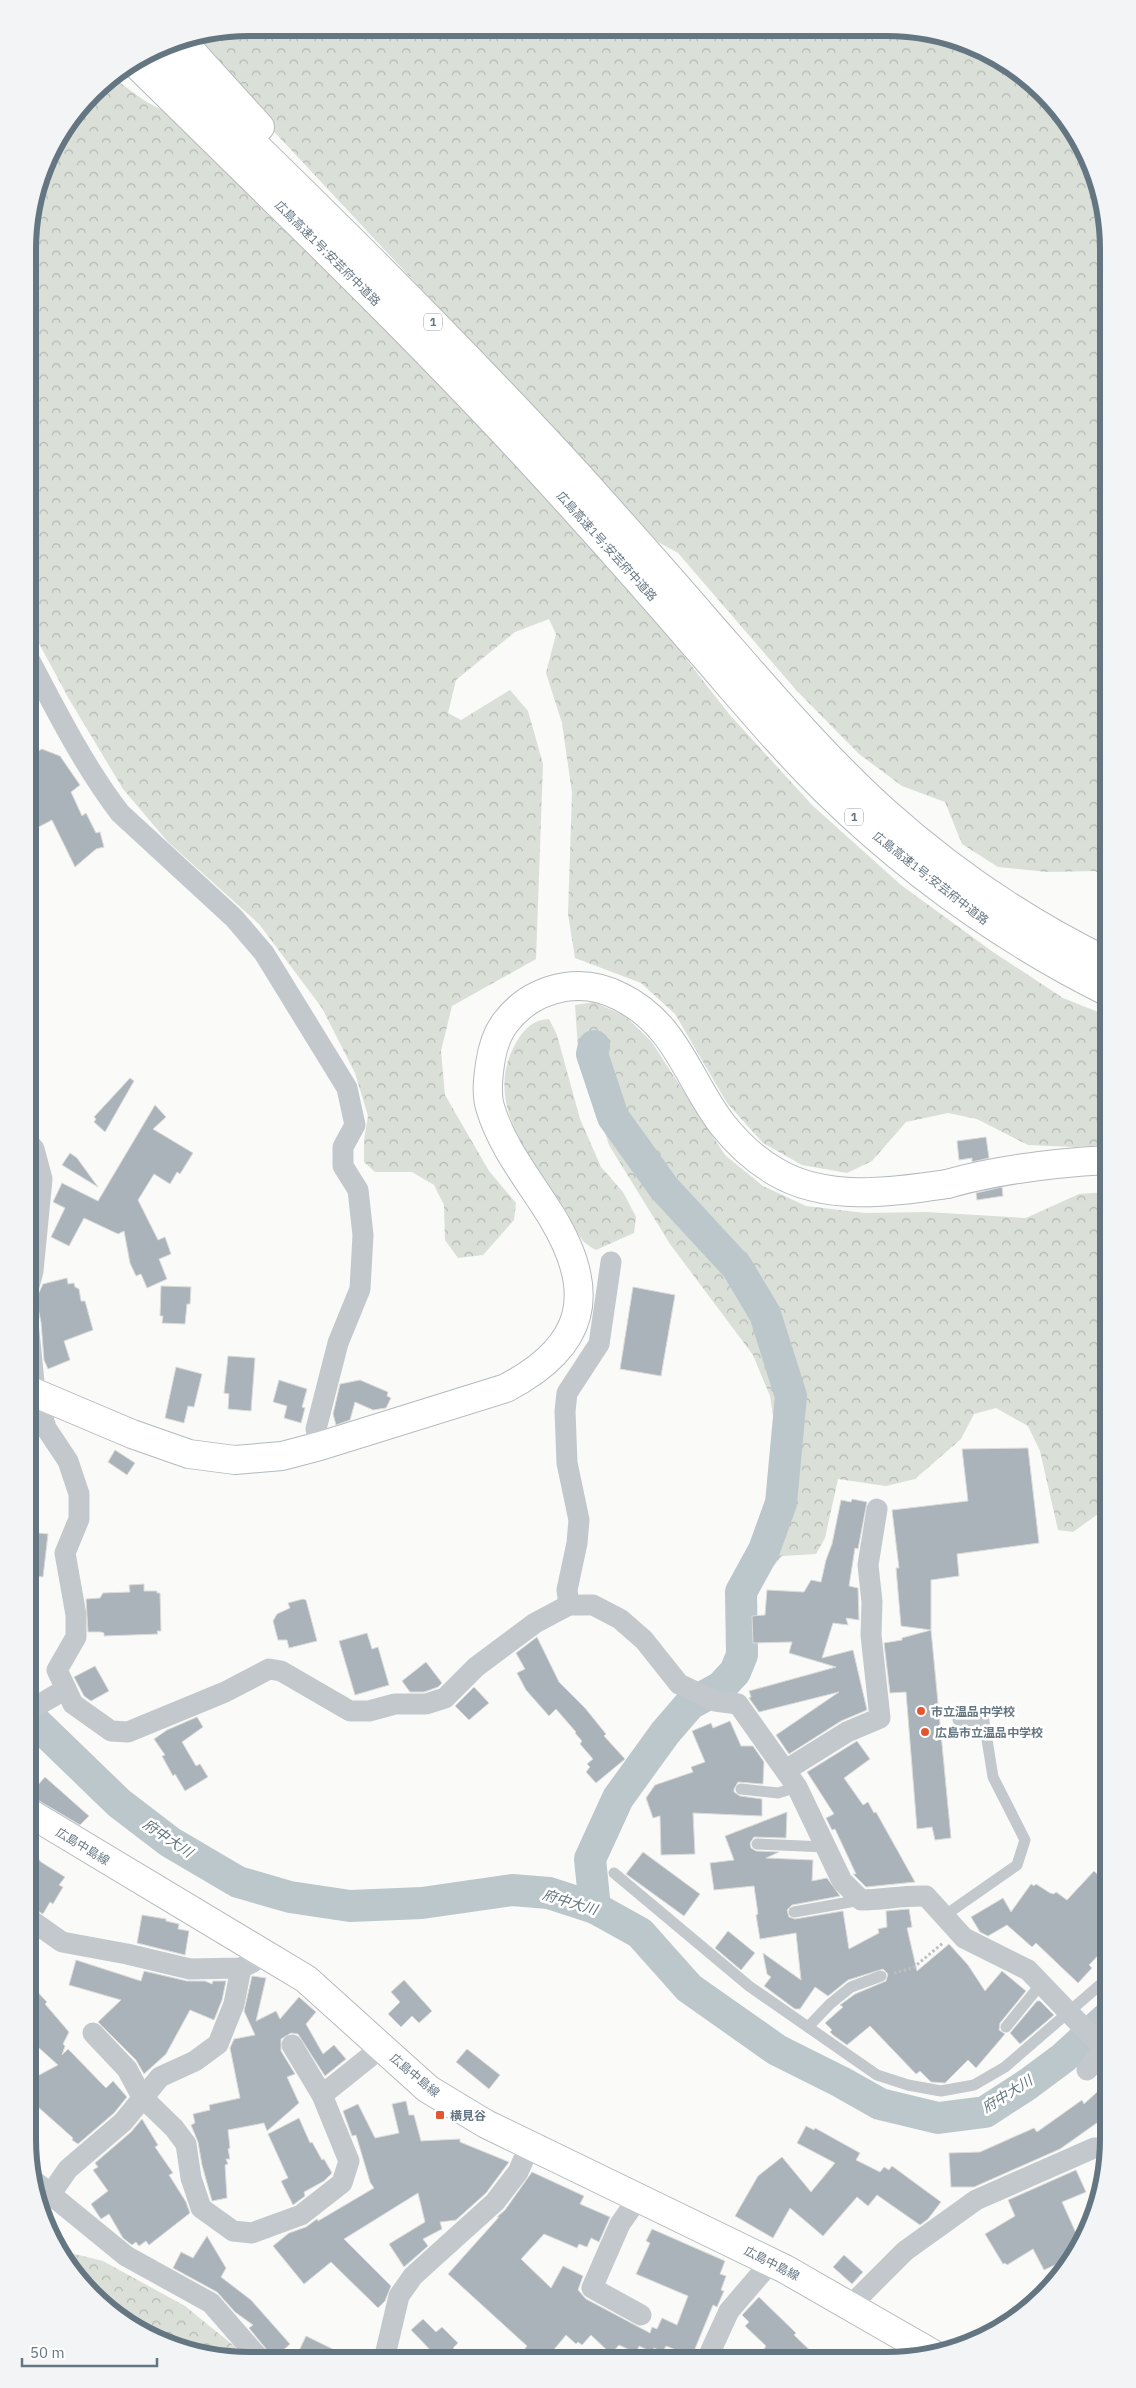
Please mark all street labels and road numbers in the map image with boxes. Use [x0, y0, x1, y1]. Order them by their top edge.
street label: 広島高速1号;安芸府中道路 [272, 197, 384, 309]
road number: 1 [424, 314, 442, 331]
street label: 広島高速1号;安芸府中道路 [554, 488, 660, 604]
road number: 1 [845, 809, 863, 826]
street label: 広島高速1号;安芸府中道路 [870, 828, 992, 928]
street label: 広島中島線 [53, 1824, 113, 1868]
street label: 広島中島線 [387, 2050, 443, 2100]
street label: 広島中島線 [742, 2243, 802, 2283]

